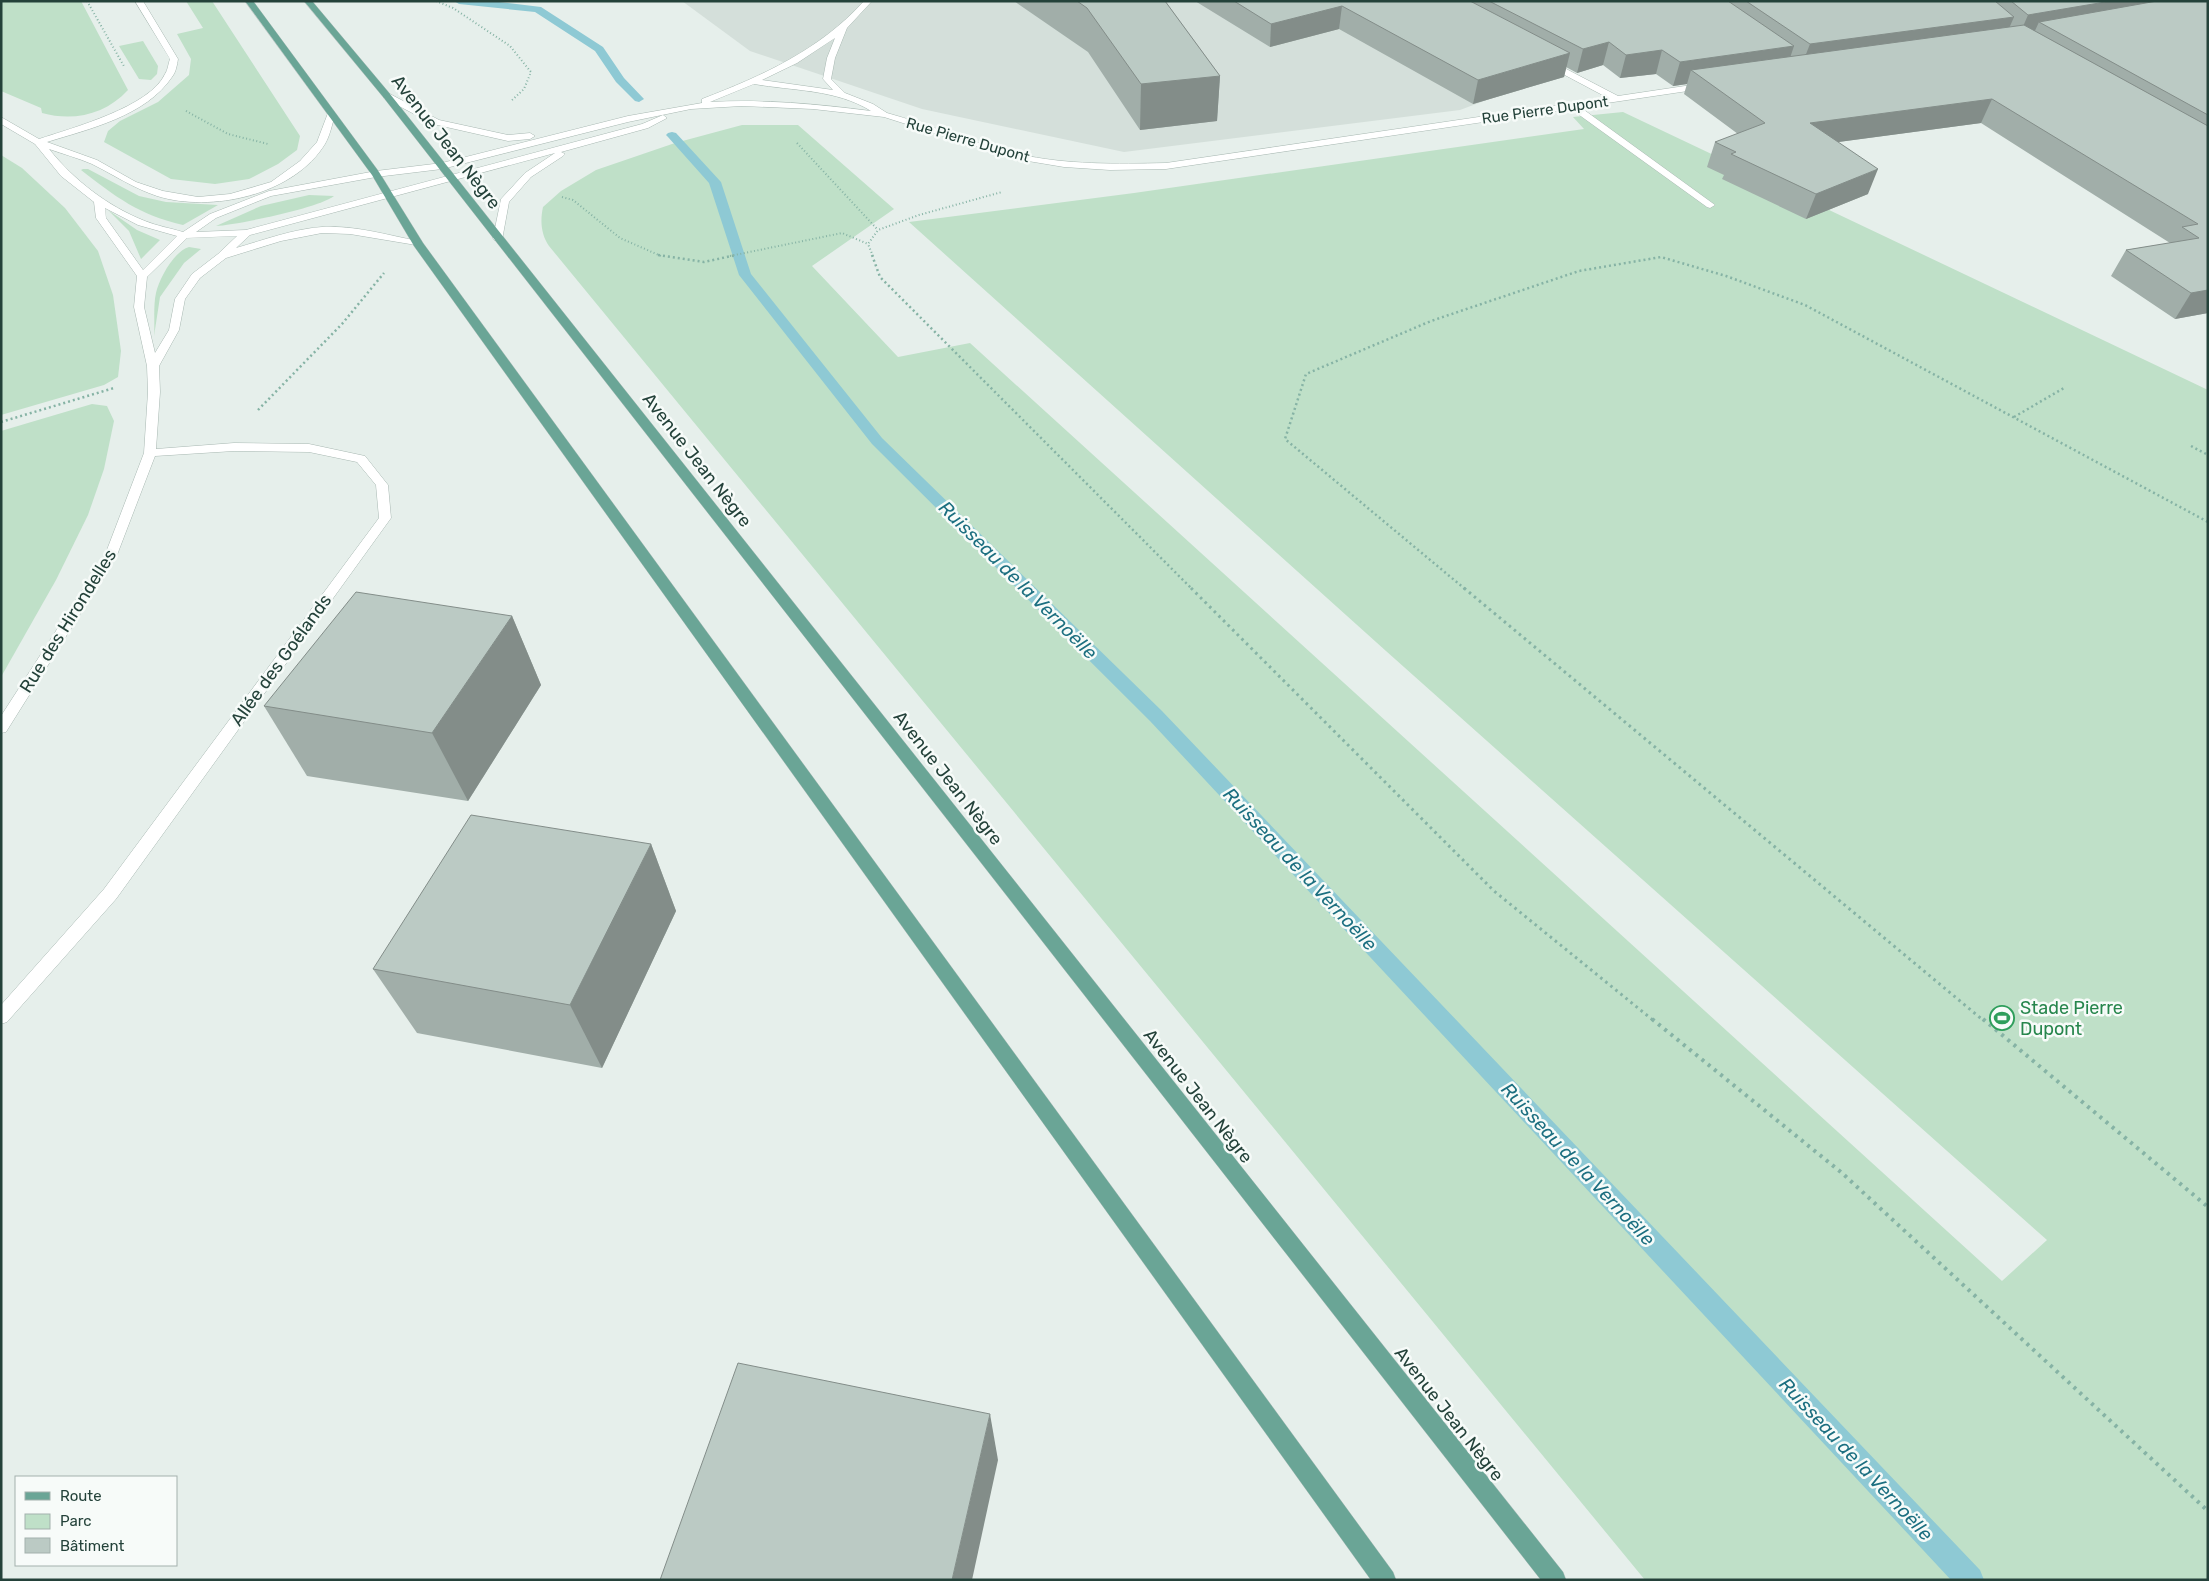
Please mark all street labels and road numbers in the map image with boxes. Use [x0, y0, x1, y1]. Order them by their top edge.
street label: Avenue Jean Nègre [387, 71, 505, 213]
street label: Rue Pierre Dupont [1481, 92, 1610, 128]
street label: Rue Pierre Dupont [904, 114, 1032, 166]
street label: Avenue Jean Nègre [638, 389, 756, 531]
street label: Rue des Hirondelles [15, 545, 121, 697]
street label: Allée des Goélands [226, 590, 336, 730]
street label: Avenue Jean Nègre [889, 707, 1007, 849]
street label: Avenue Jean Nègre [1139, 1025, 1257, 1167]
street label: Avenue Jean Nègre [1390, 1343, 1508, 1485]

